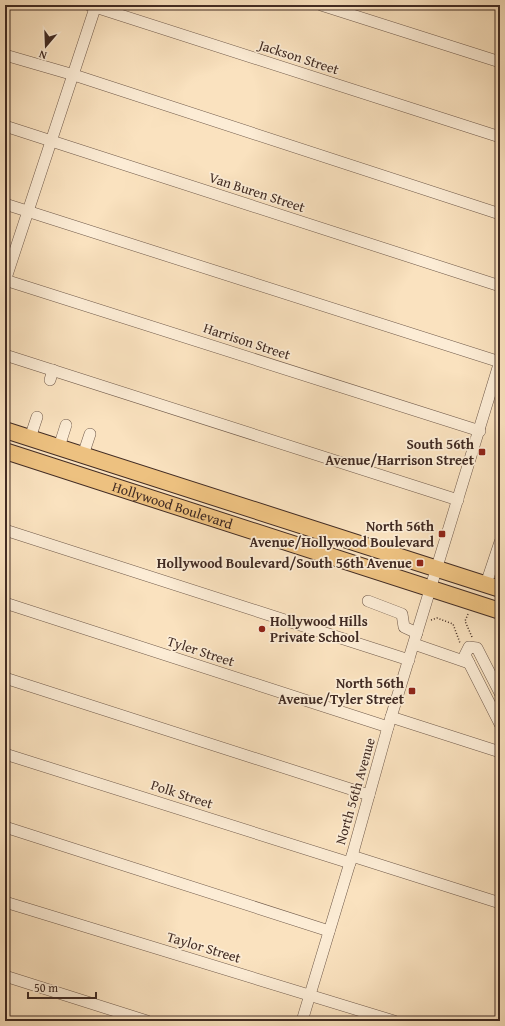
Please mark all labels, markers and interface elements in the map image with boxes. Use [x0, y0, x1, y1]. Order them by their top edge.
north arrow [26, 26, 66, 66]
street label: Jackson Street [254, 34, 342, 79]
text: N [36, 46, 49, 64]
street label: Van Buren Street [206, 167, 308, 217]
street label: Harrison Street [201, 318, 293, 364]
place label: South 56th Avenue/Harrison Street [325, 434, 475, 470]
marker: South 56th Avenue/Harrison Street [477, 447, 487, 457]
street label: Hollywood Boulevard [110, 476, 236, 534]
place label: North 56th Avenue/Hollywood Boulevard [249, 516, 435, 552]
marker: North 56th Avenue/Hollywood Boulevard [437, 529, 447, 539]
place label: Hollywood Boulevard/South 56th Avenue [157, 553, 412, 573]
marker: Hollywood Boulevard/South 56th Avenue [415, 558, 425, 568]
place label: Hollywood Hills Private School [270, 611, 368, 647]
marker: Hollywood Hills Private School [257, 624, 267, 634]
street label: Tyler Street [165, 631, 237, 671]
place label: North 56th Avenue/Tyler Street [278, 673, 405, 709]
marker: North 56th Avenue/Tyler Street [407, 686, 417, 696]
street label: North 56th Avenue [330, 735, 380, 847]
street label: Polk Street [148, 775, 216, 813]
street label: Taylor Street [165, 926, 243, 968]
scale bar [28, 974, 96, 1000]
text: 50 m [34, 979, 58, 996]

